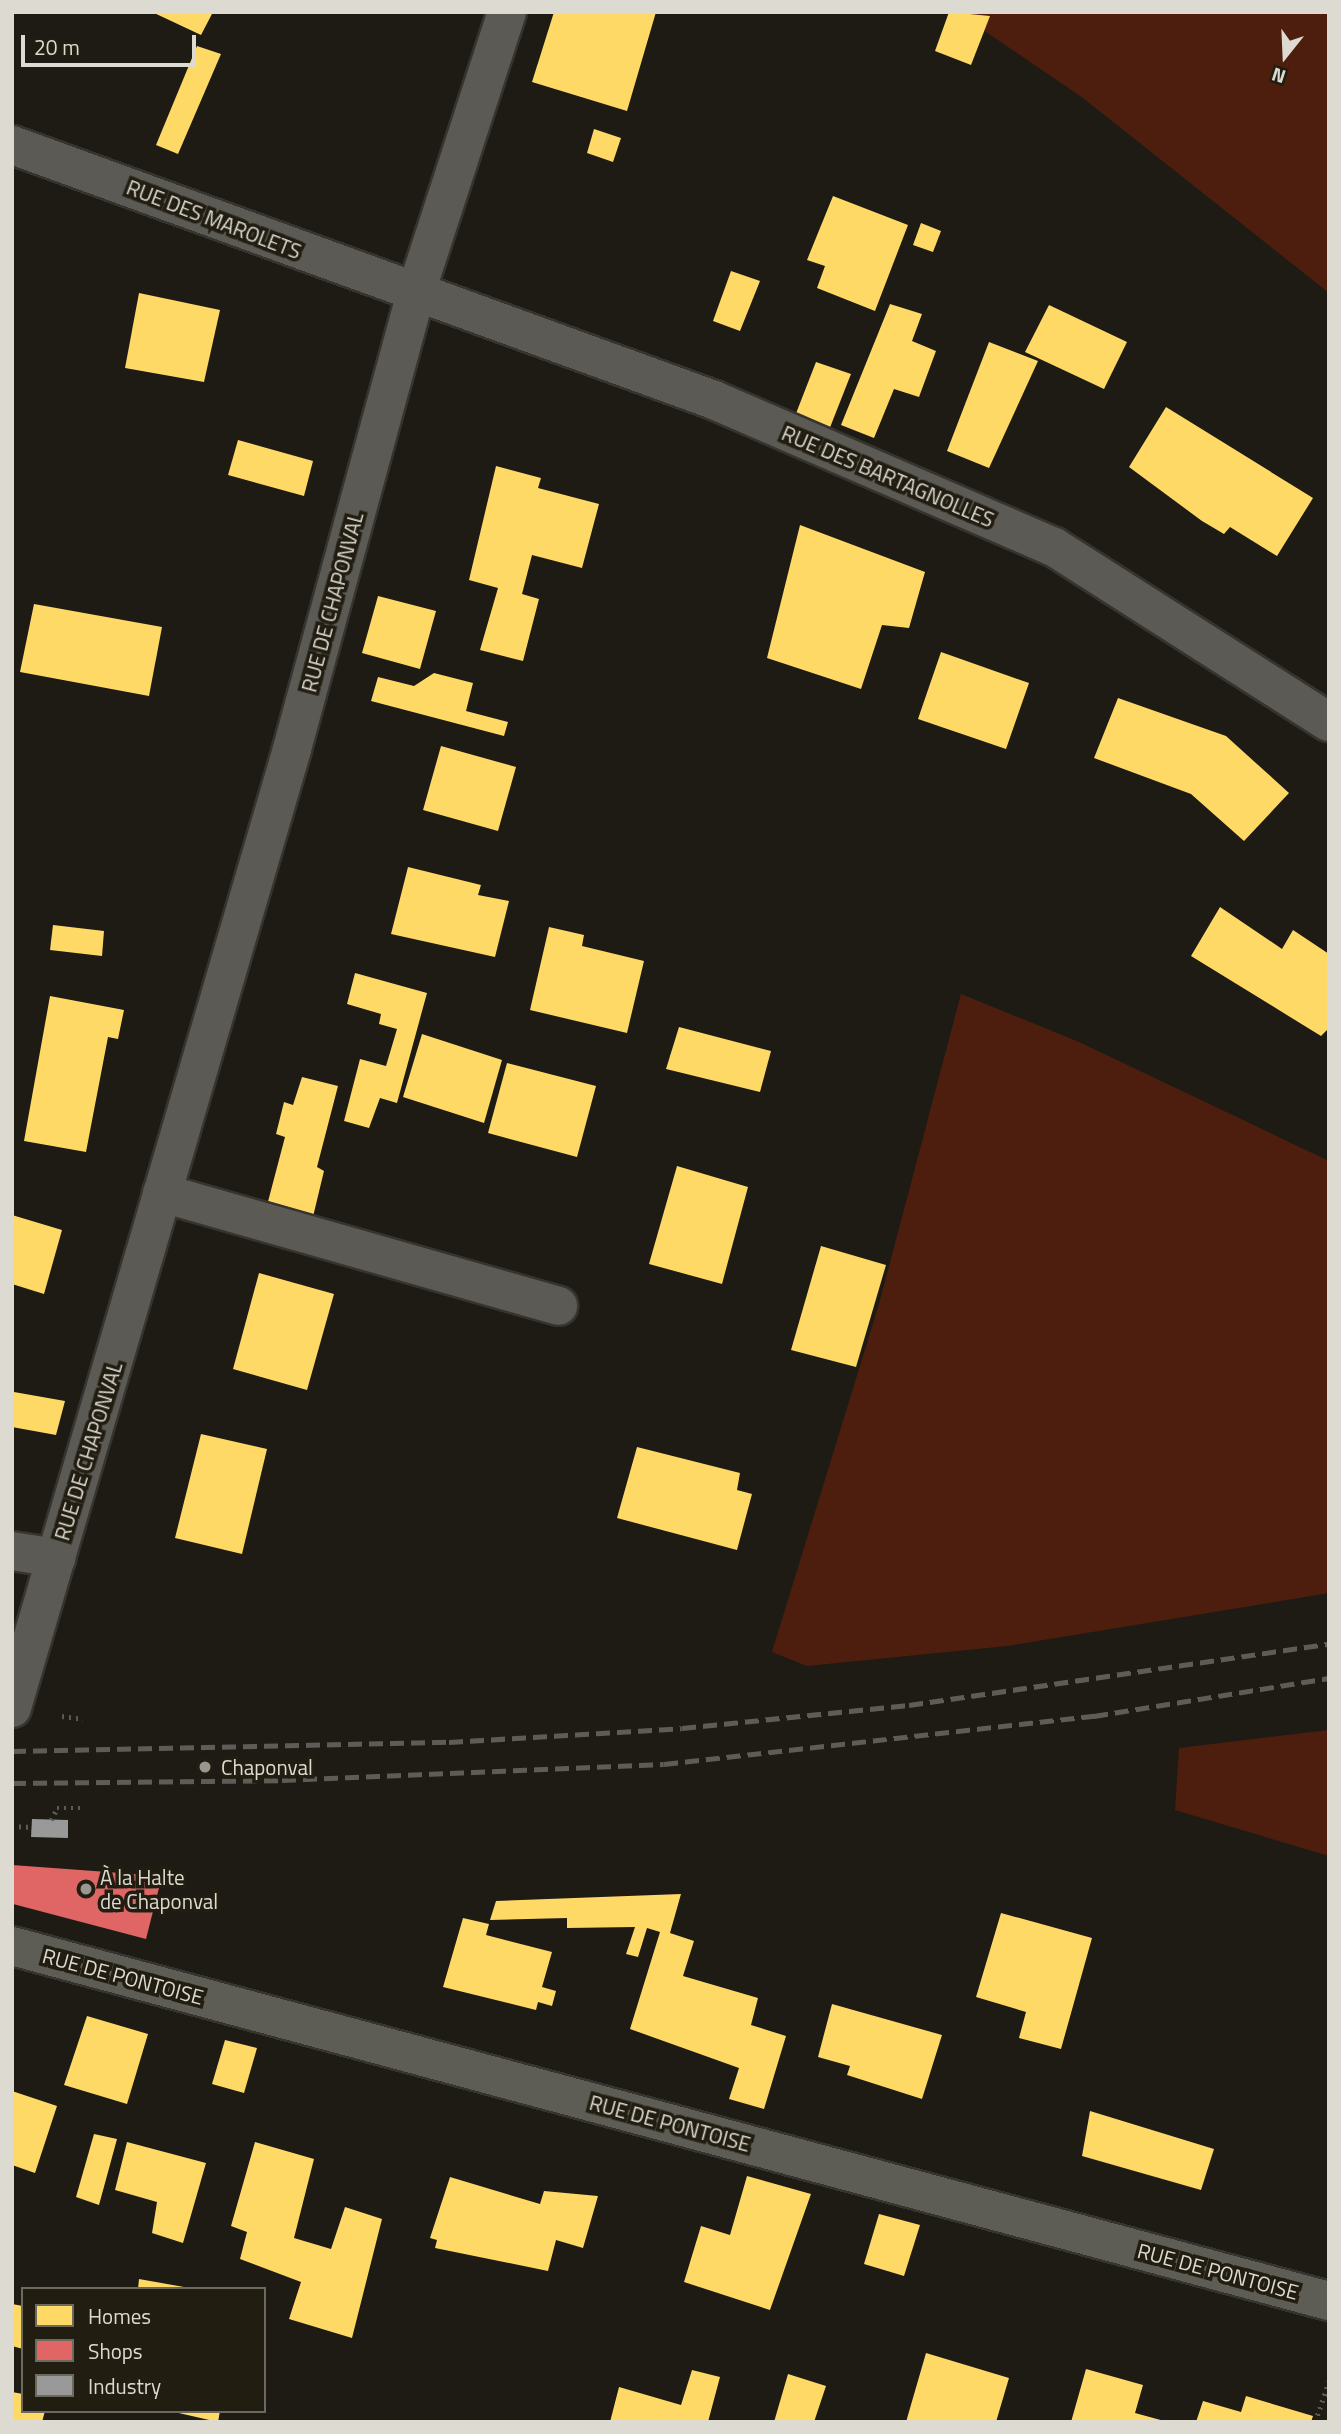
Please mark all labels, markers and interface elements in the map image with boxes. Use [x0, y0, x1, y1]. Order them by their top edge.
scale bar [24, 21, 200, 65]
north arrow [1250, 21, 1320, 91]
text: 20 m [34, 31, 80, 63]
text: N [1268, 61, 1289, 92]
street label: RUE DES MAROLETS [123, 174, 305, 264]
street label: RUE DES BARTAGNOLLES [778, 420, 998, 532]
street label: RUE DE CHAPONVAL [296, 509, 368, 695]
street label: RUE DE CHAPONVAL [49, 1359, 127, 1543]
place label: Chaponval [221, 1754, 313, 1780]
marker: Chaponval [195, 1757, 215, 1777]
place label: À la Halte de Chaponval [100, 1864, 218, 1914]
marker: À la Halte de Chaponval [78, 1881, 94, 1897]
street label: RUE DE PONTOISE [40, 1942, 206, 2010]
street label: RUE DE PONTOISE [587, 2089, 753, 2157]
street label: RUE DE PONTOISE [1135, 2237, 1301, 2305]
legend [21, 2287, 266, 2413]
text: Homes [88, 2300, 151, 2332]
text: Shops [88, 2335, 143, 2367]
text: Industry [88, 2370, 161, 2402]

